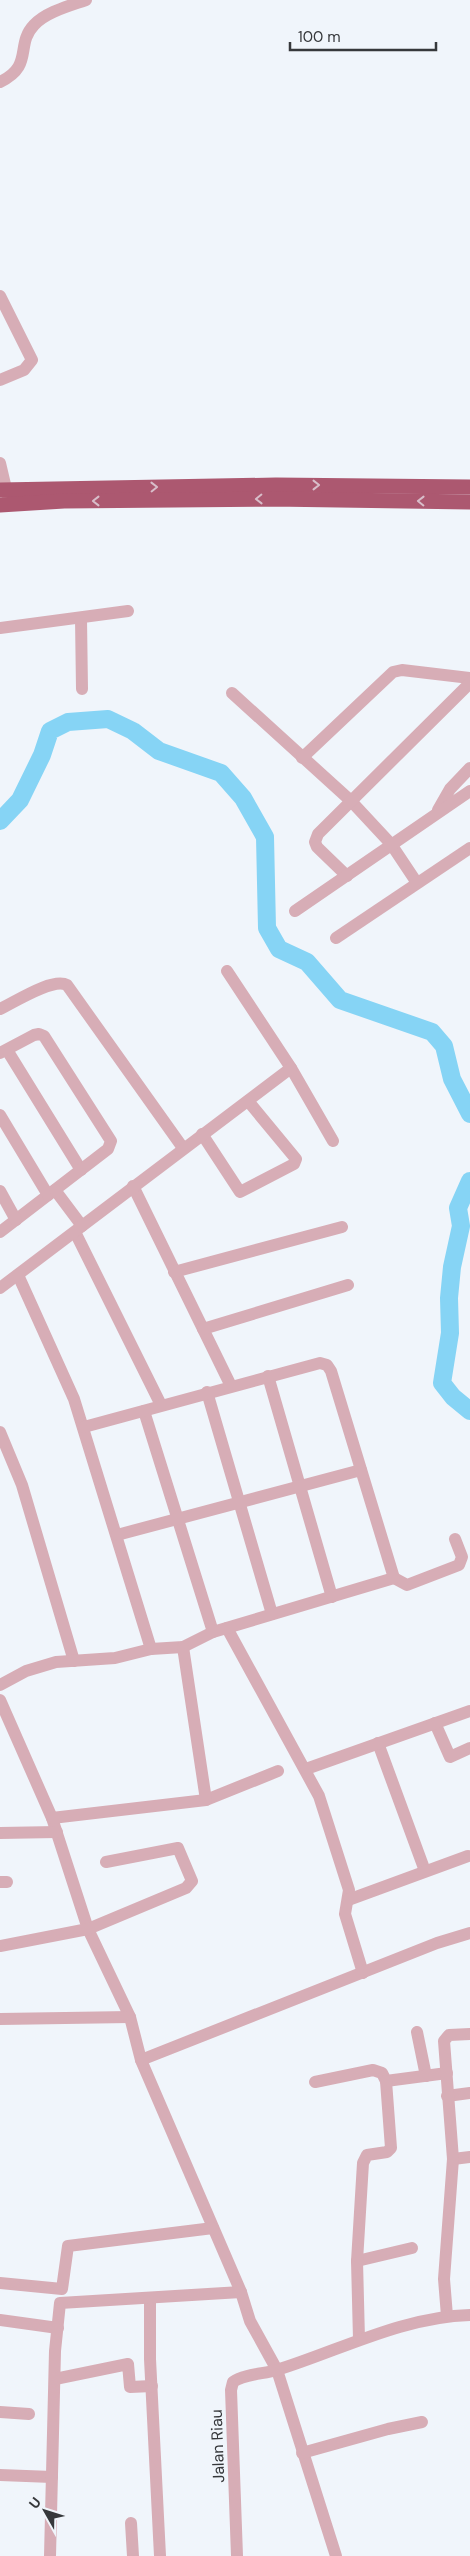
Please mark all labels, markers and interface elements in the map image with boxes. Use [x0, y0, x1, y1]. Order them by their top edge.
scale bar [290, 20, 436, 52]
text: 100 m [298, 27, 341, 47]
one-way arrow [312, 480, 320, 490]
one-way arrow [150, 482, 158, 492]
one-way arrow [255, 494, 262, 504]
one-way arrow [92, 496, 100, 506]
one-way arrow [417, 496, 425, 507]
street label: Jalan Riau [206, 2409, 229, 2483]
north arrow [20, 2486, 70, 2536]
text: U [25, 2493, 45, 2512]

